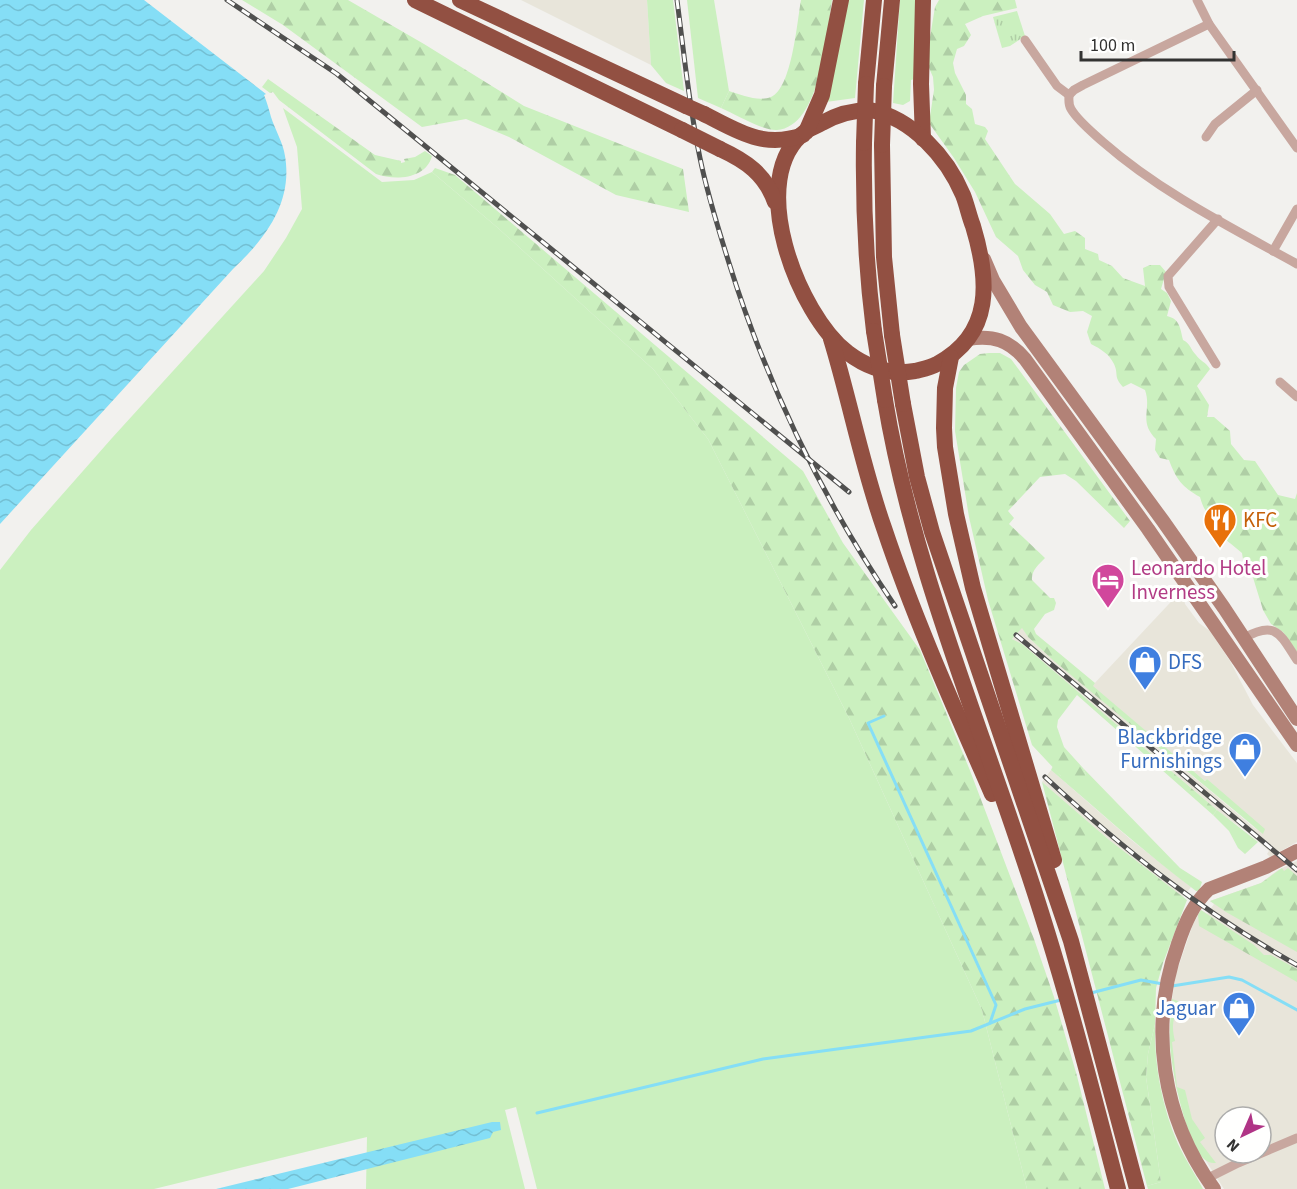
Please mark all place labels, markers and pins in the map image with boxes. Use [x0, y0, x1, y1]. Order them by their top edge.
restaurant icon: KFC [1202, 502, 1238, 549]
place label: KFC [1243, 505, 1277, 535]
place label: Leonardo Hotel Inverness [1131, 553, 1266, 607]
hotel icon: Leonardo Hotel Inverness [1090, 562, 1126, 609]
shop icon: DFS [1127, 644, 1163, 691]
place label: DFS [1168, 647, 1202, 677]
place label: Blackbridge Furnishings [1117, 722, 1222, 776]
shop icon: Blackbridge Furnishings [1227, 731, 1263, 778]
shop icon: Jaguar [1221, 990, 1257, 1037]
place label: Jaguar [1155, 993, 1217, 1023]

